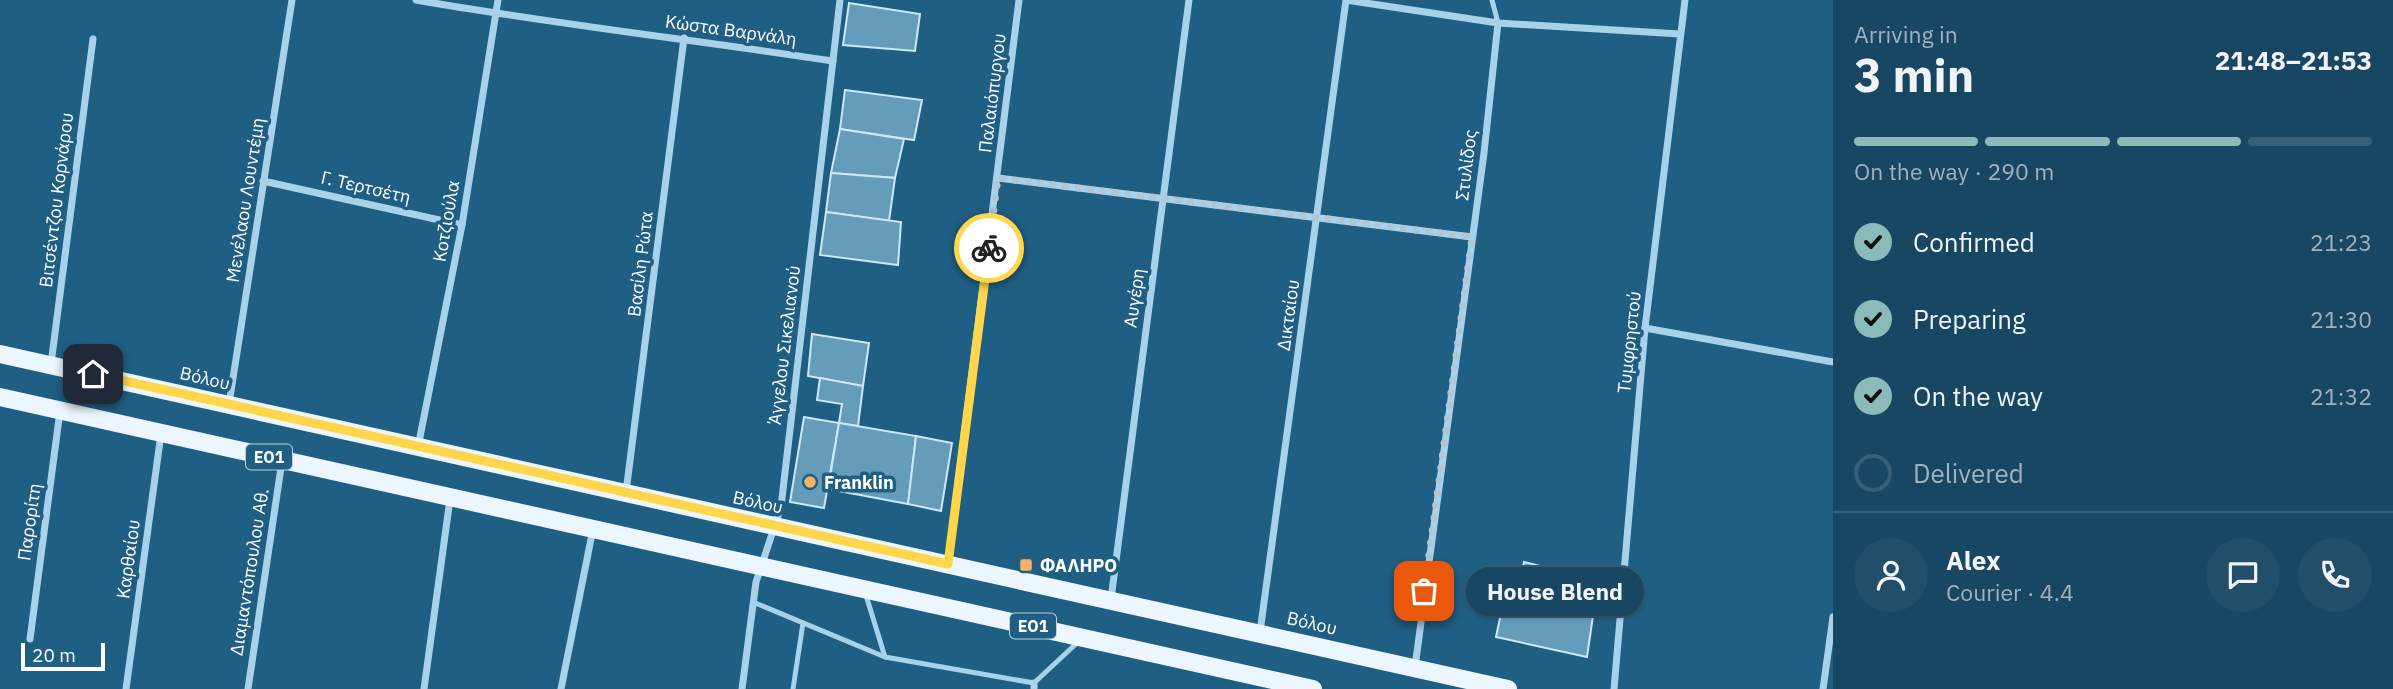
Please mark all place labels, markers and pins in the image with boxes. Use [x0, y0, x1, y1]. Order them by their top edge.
pin [63, 344, 123, 404]
place label: Franklin [824, 471, 894, 494]
marker: Franklin [802, 474, 818, 490]
place label: ΦΑΛΗΡΟ [1040, 554, 1117, 577]
marker: ΦΑΛΗΡΟ [1018, 557, 1034, 573]
pin [1394, 561, 1454, 621]
callout: House Blend [1466, 566, 1644, 616]

